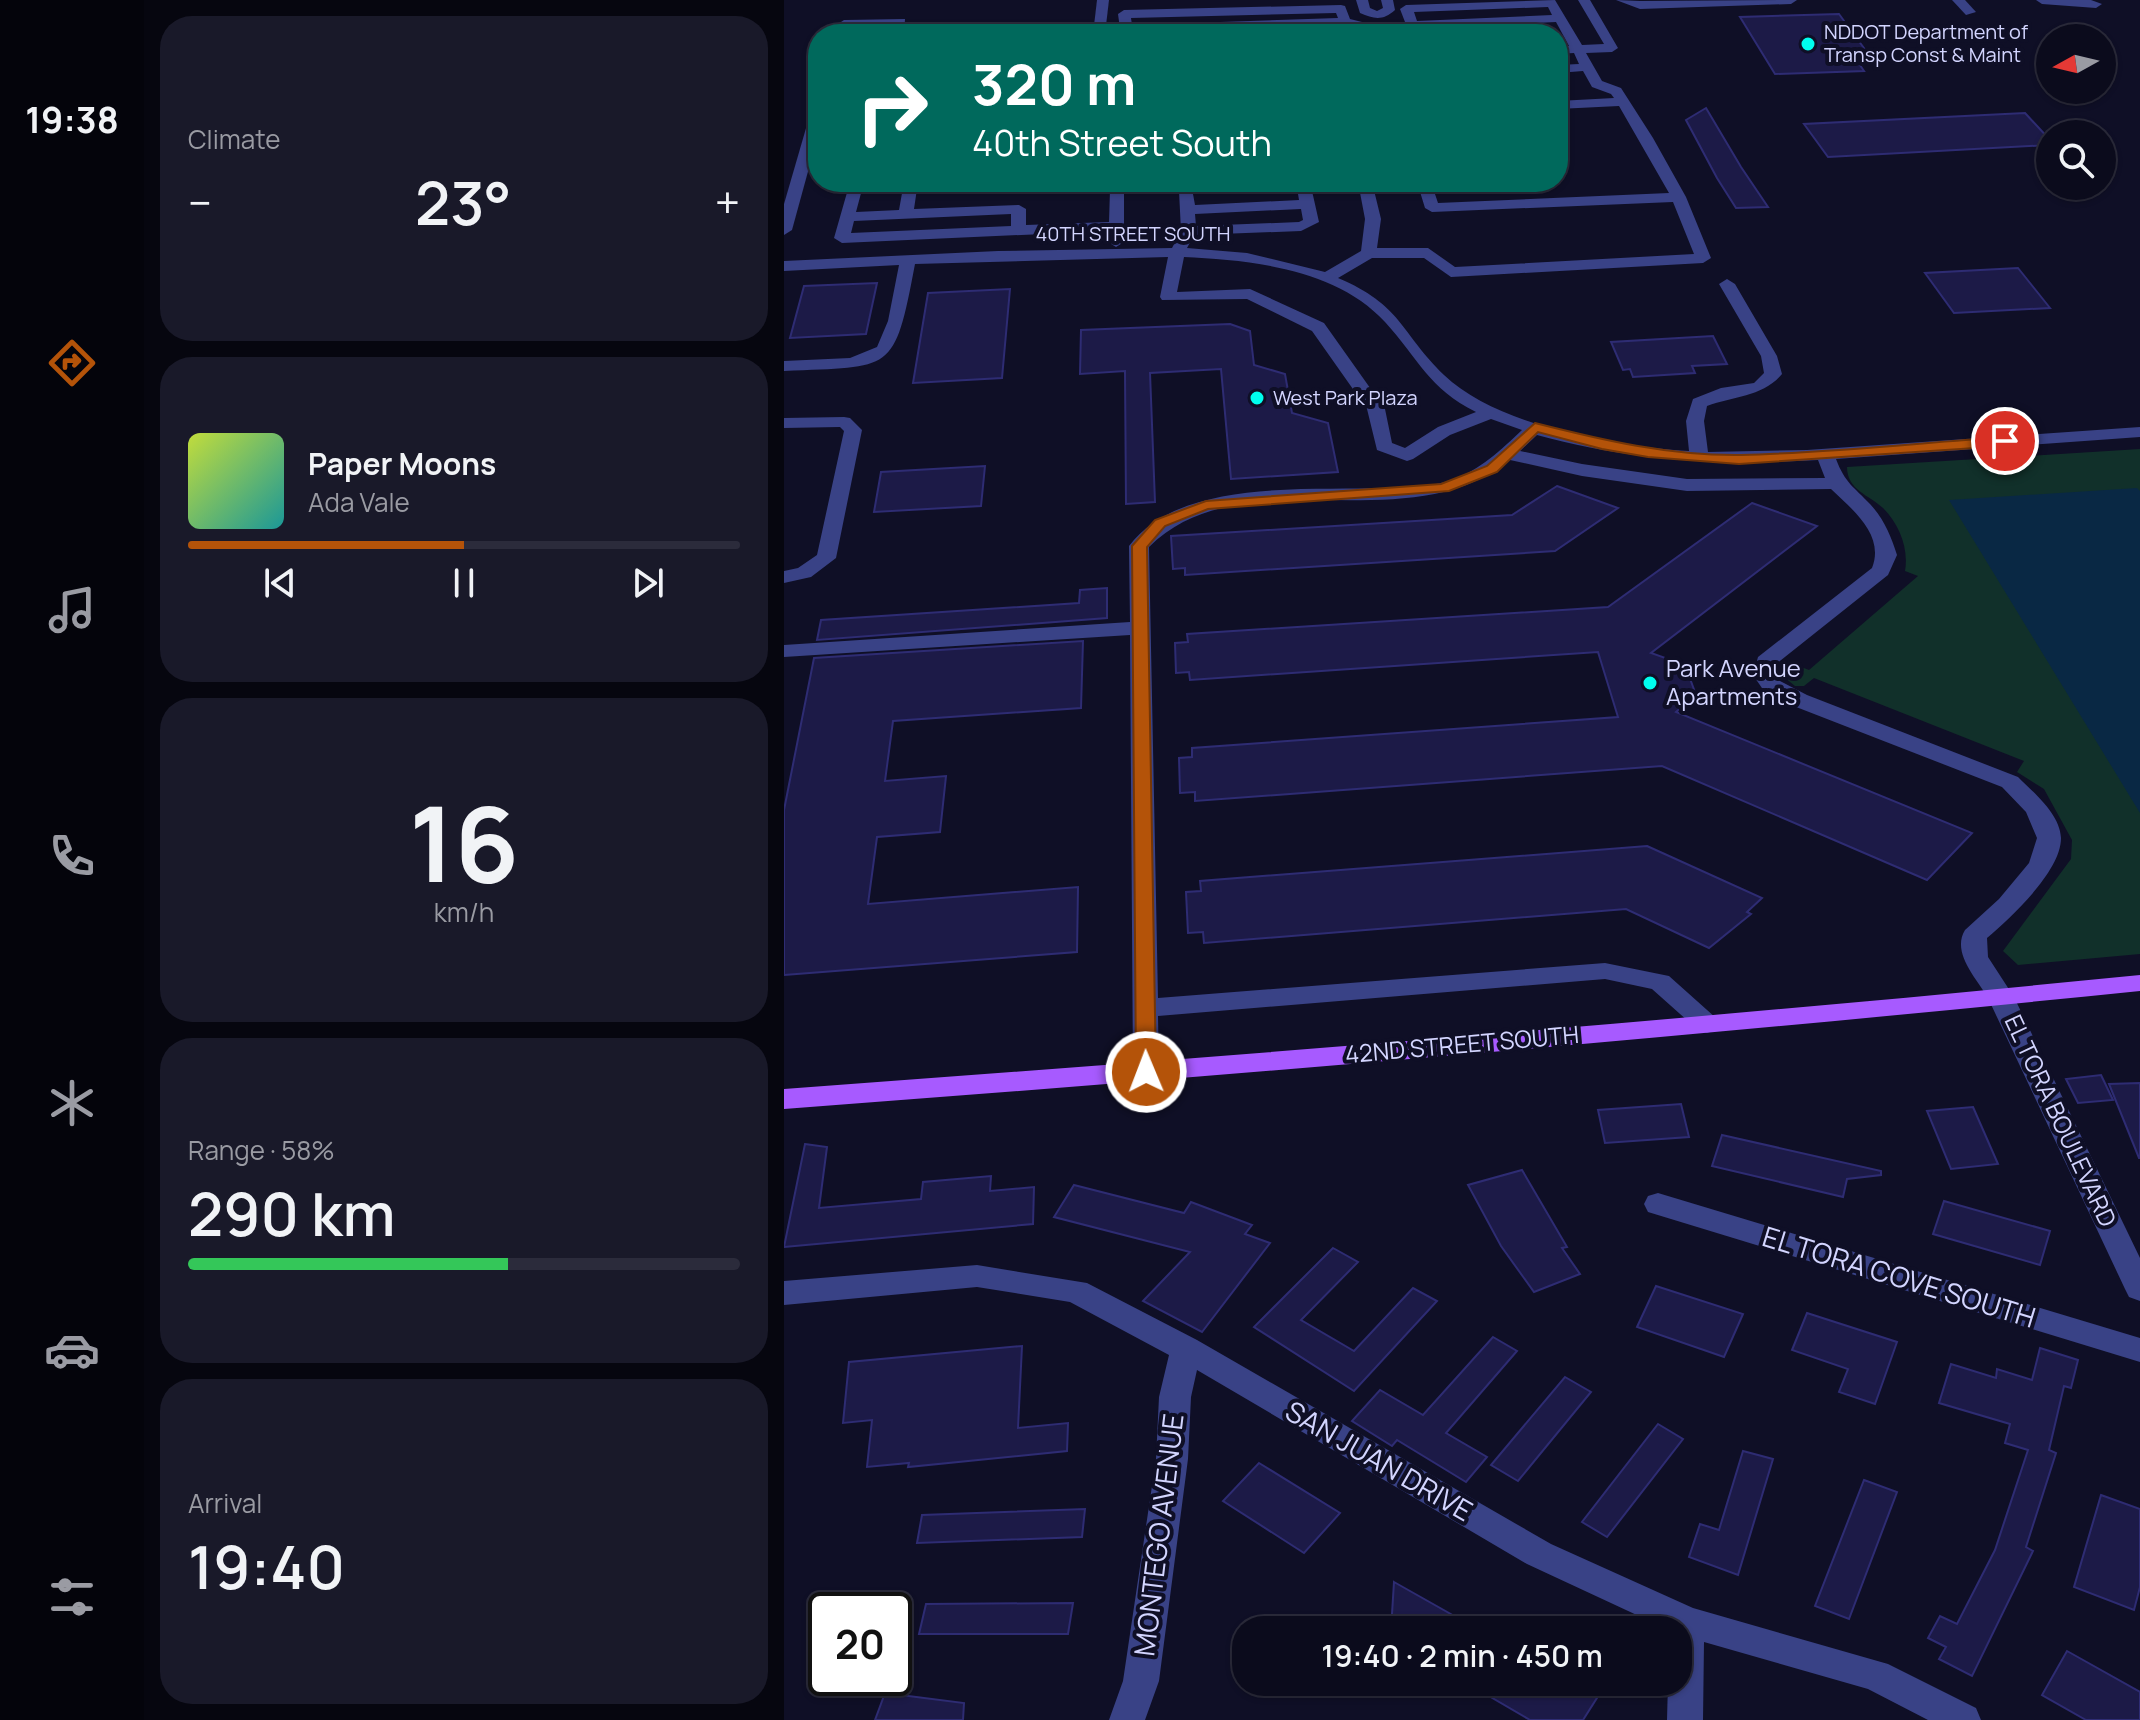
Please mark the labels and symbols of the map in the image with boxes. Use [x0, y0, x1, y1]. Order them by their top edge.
place label: NDDOT Department of Transp Const & Maint [1824, 18, 2028, 68]
north arrow [2036, 24, 2116, 104]
marker: NDDOT Department of Transp Const & Maint [1799, 35, 1817, 53]
street label: 40TH STREET SOUTH [1035, 220, 1231, 247]
place label: West Park Plaza [1273, 384, 1418, 411]
marker: West Park Plaza [1248, 389, 1266, 407]
pin [1971, 407, 2039, 475]
place label: Park Avenue Apartments [1666, 651, 1801, 712]
marker: Park Avenue Apartments [1641, 674, 1659, 692]
street label: EL TORA BOULEVARD [1998, 1009, 2125, 1232]
street label: 42ND STREET SOUTH [1343, 1017, 1580, 1070]
position arrow [1104, 1030, 1188, 1114]
street label: EL TORA COVE SOUTH [1758, 1216, 2040, 1336]
street label: SAN JUAN DRIVE [1279, 1391, 1480, 1529]
street label: MONTEGO AVENUE [1124, 1412, 1192, 1658]
speed limit sign: 20 [808, 1592, 912, 1696]

